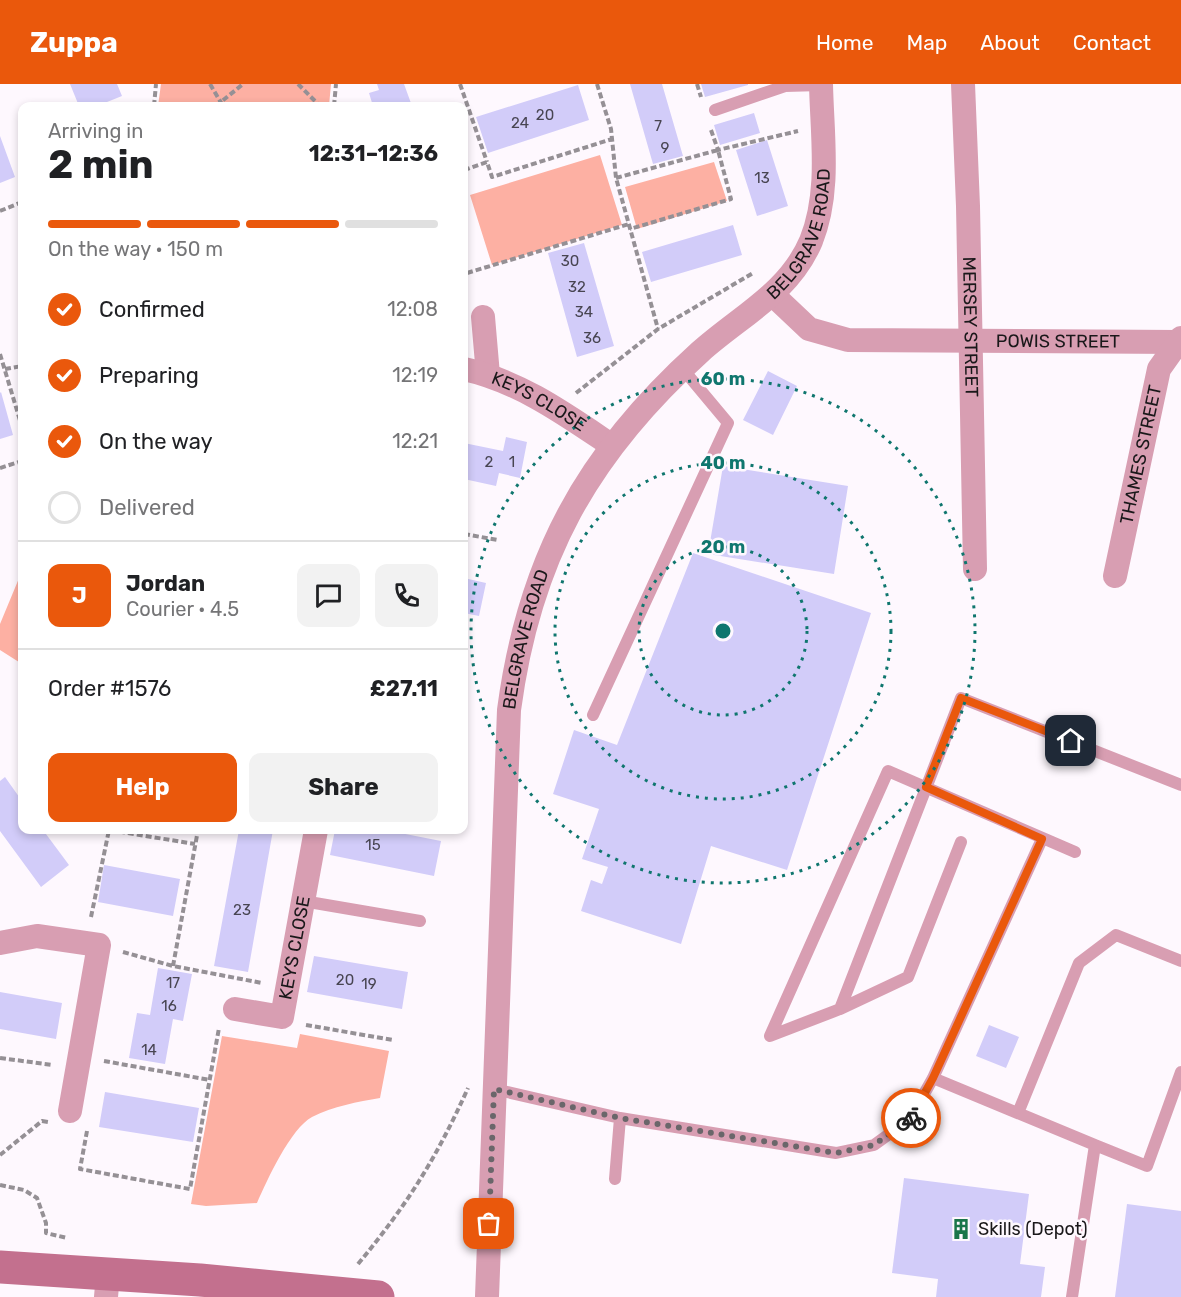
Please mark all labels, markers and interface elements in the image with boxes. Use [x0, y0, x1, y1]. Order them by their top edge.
text: Zuppa [30, 26, 118, 59]
text: Home [816, 30, 873, 55]
text: Map [906, 30, 947, 55]
text: About [980, 30, 1040, 55]
text: Contact [1073, 30, 1151, 55]
house number: 20 [536, 106, 554, 124]
house number: 24 [511, 114, 529, 132]
house number: 7 [654, 117, 662, 135]
text: Arriving in [48, 119, 143, 143]
house number: 9 [661, 139, 670, 157]
text: 12:31–12:36 [309, 140, 438, 167]
text: 2 min [48, 142, 154, 188]
street label: BELGRAVE ROAD [762, 168, 835, 304]
house number: 13 [754, 169, 770, 187]
text: On the way · 150 m [48, 237, 223, 261]
house number: 30 [561, 252, 579, 270]
street label: MERSEY STREET [958, 257, 983, 397]
house number: 32 [568, 278, 586, 296]
icon: check [48, 293, 81, 326]
text: Confirmed [99, 296, 205, 323]
text: 12:08 [387, 297, 438, 321]
house number: 34 [575, 303, 593, 321]
house number: 36 [583, 329, 601, 347]
street label: POWIS STREET [996, 330, 1120, 353]
icon: check [48, 359, 81, 392]
text: Preparing [99, 362, 199, 389]
text: 12:19 [392, 363, 438, 387]
street label: KEYS CLOSE [488, 367, 590, 436]
text: 60 m [701, 368, 745, 390]
street label: THAMES STREET [1115, 383, 1166, 526]
icon: check [48, 425, 81, 458]
text: On the way [99, 428, 213, 455]
text: 12:21 [392, 429, 438, 453]
text: 40 m [701, 452, 745, 474]
house number: 2 [485, 453, 494, 471]
house number: 1 [509, 453, 515, 471]
text: Delivered [99, 494, 195, 521]
text: 20 m [701, 536, 745, 558]
button: chat [297, 564, 360, 627]
button: phone [375, 564, 438, 627]
street label: BELGRAVE ROAD [498, 566, 554, 711]
text: Jordan [126, 570, 205, 597]
text: J [72, 582, 87, 609]
text: Courier · 4.5 [126, 597, 239, 621]
centre of rings [713, 621, 733, 641]
text: Order #1576 [48, 675, 171, 702]
text: £27.11 [370, 675, 438, 702]
pin [1045, 715, 1096, 766]
icon: home [1054, 724, 1087, 757]
button: Help [48, 753, 237, 822]
button: Share [249, 753, 438, 822]
house number: 15 [365, 836, 381, 854]
street label: KEYS CLOSE [274, 894, 315, 1001]
house number: 23 [233, 901, 251, 919]
house number: 20 [336, 971, 354, 989]
house number: 17 [166, 974, 180, 992]
house number: 19 [361, 975, 377, 993]
house number: 16 [161, 997, 177, 1015]
house number: 14 [141, 1041, 157, 1059]
courier [881, 1088, 941, 1148]
icon: bike [895, 1102, 928, 1135]
pin [463, 1198, 514, 1249]
icon: bag [472, 1207, 505, 1240]
building icon: Skills (Depot) [949, 1217, 973, 1241]
place label: Skills (Depot) [978, 1218, 1088, 1240]

